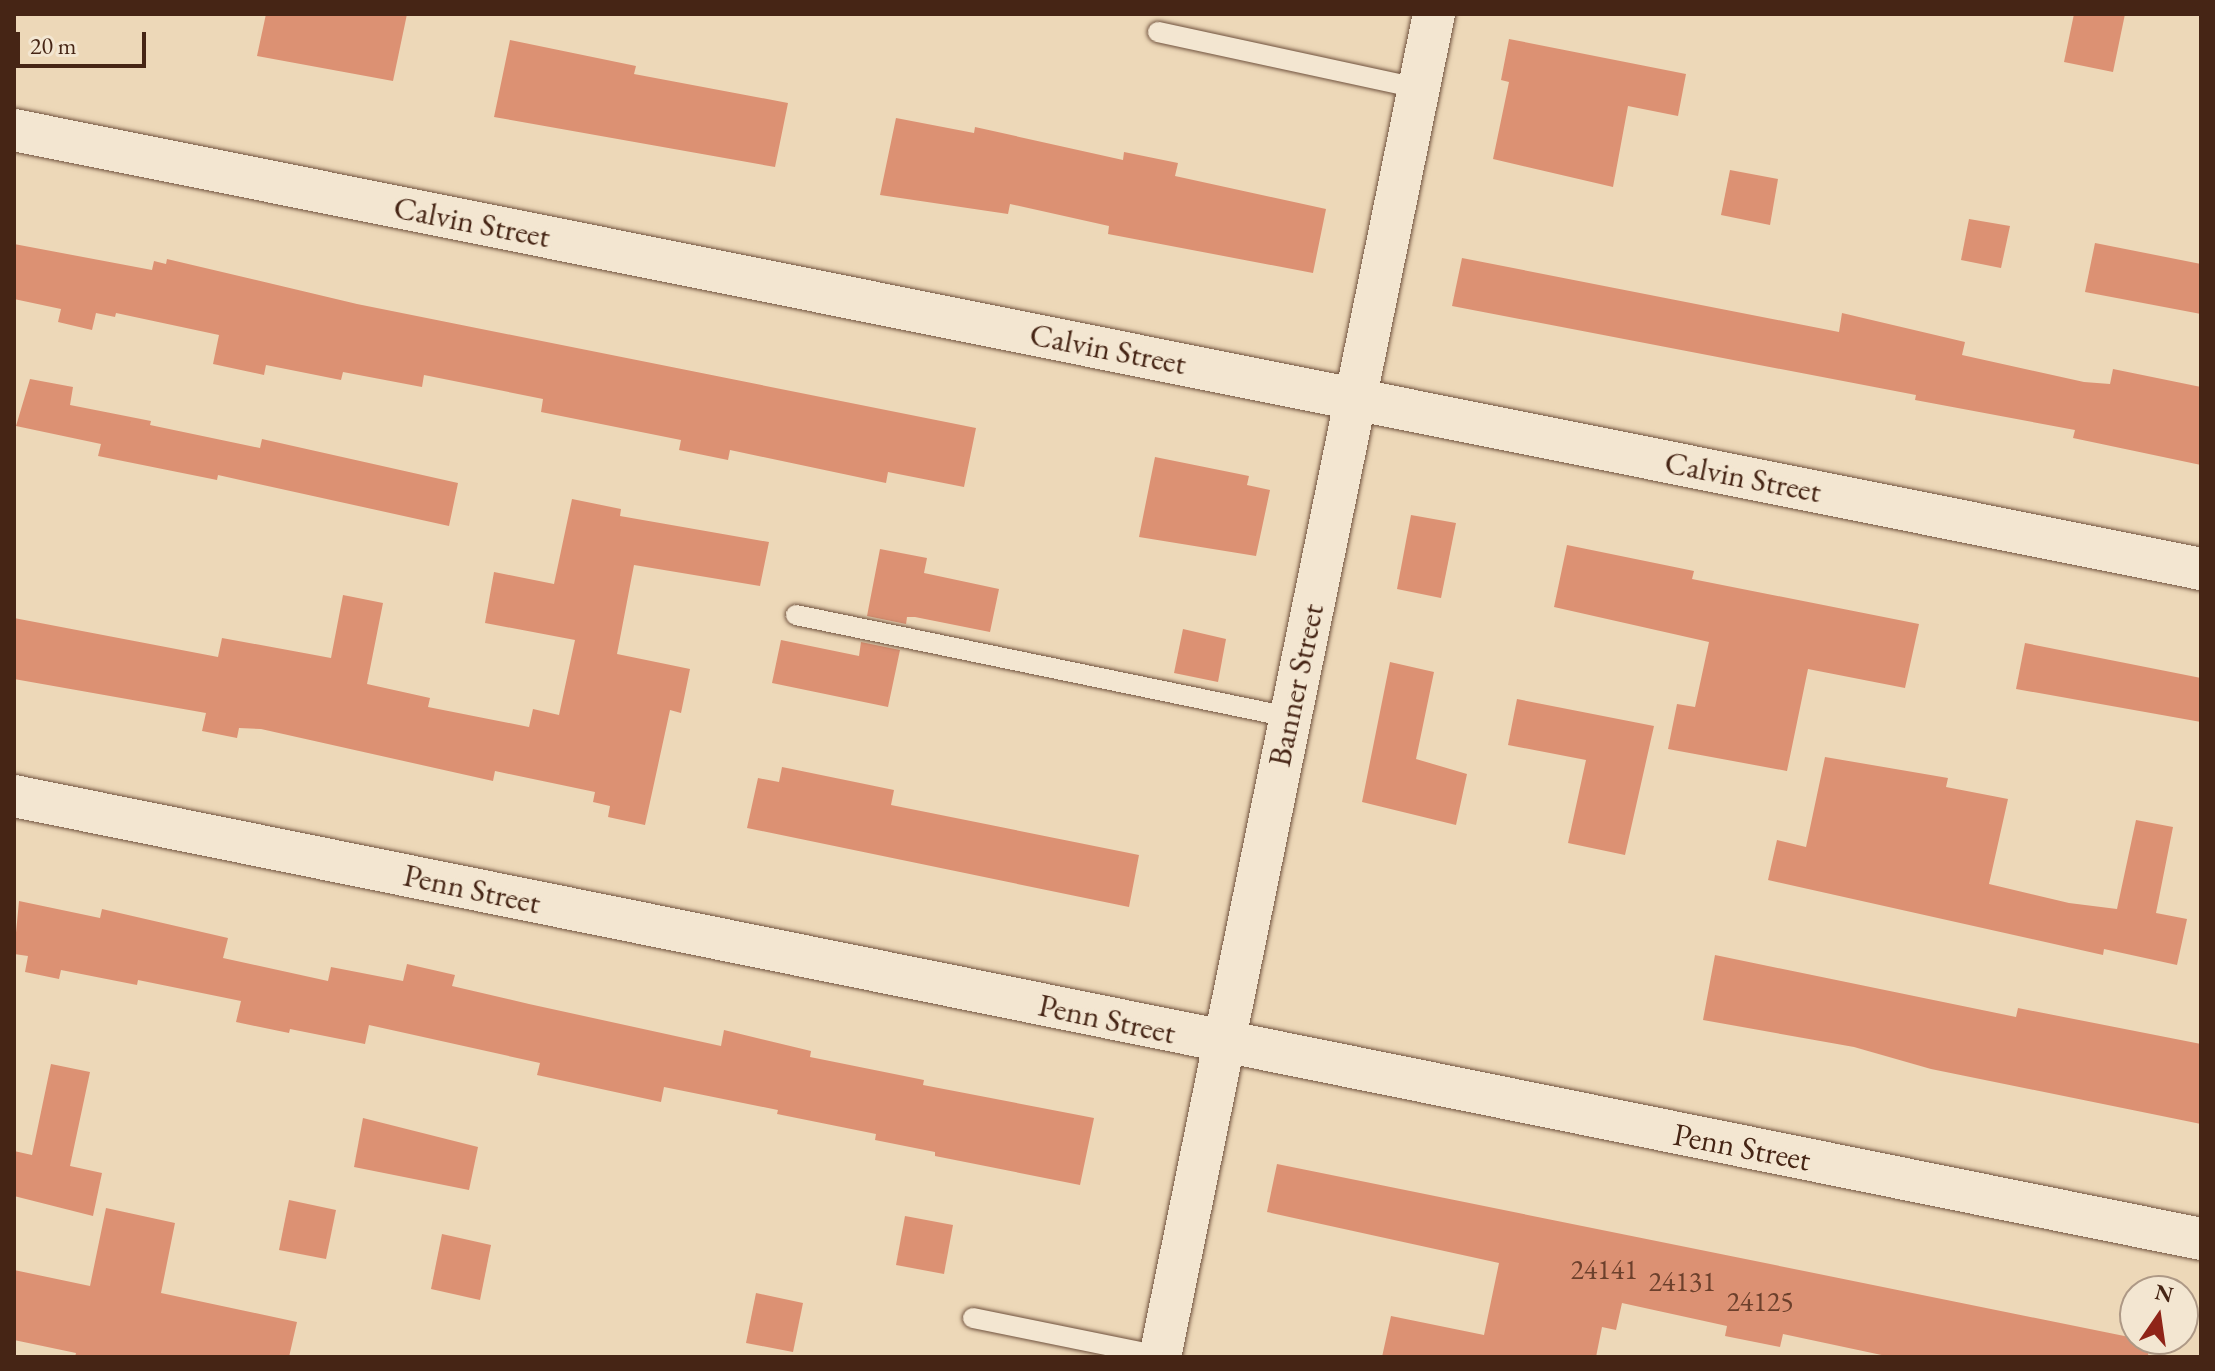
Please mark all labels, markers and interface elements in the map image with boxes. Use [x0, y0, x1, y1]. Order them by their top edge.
scale bar [20, 16, 150, 66]
text: 20 m [30, 30, 77, 61]
street label: Calvin Street [390, 188, 554, 256]
street label: Calvin Street [1026, 315, 1190, 383]
street label: Calvin Street [1661, 443, 1825, 511]
street label: Banner Street [1260, 600, 1332, 770]
street label: Penn Street [400, 856, 544, 922]
street label: Penn Street [1035, 986, 1179, 1052]
street label: Penn Street [1670, 1115, 1814, 1179]
house number: 24141 [1570, 1252, 1638, 1286]
house number: 24131 [1648, 1264, 1716, 1298]
north arrow [2119, 1275, 2199, 1355]
text: N [2152, 1277, 2176, 1309]
house number: 24125 [1726, 1284, 1794, 1318]

